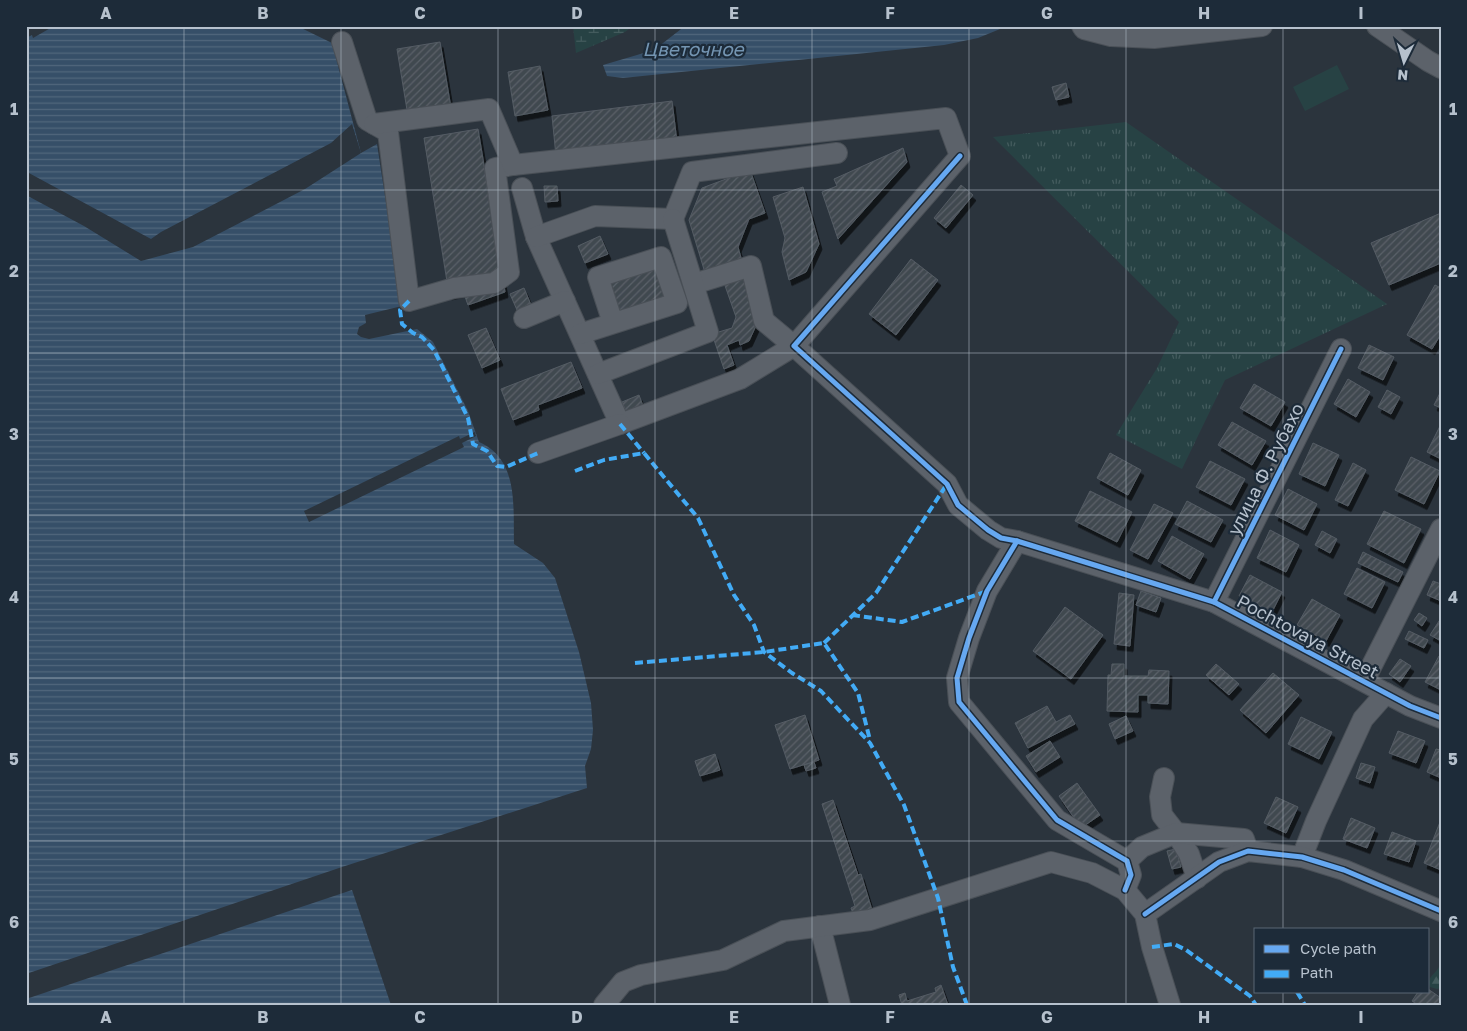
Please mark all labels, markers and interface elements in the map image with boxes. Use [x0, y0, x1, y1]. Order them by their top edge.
text: A [100, 3, 112, 23]
text: B [257, 3, 269, 23]
text: C [414, 3, 426, 23]
text: D [571, 3, 583, 23]
text: E [729, 3, 739, 23]
text: F [885, 3, 895, 23]
text: G [1041, 3, 1053, 23]
text: H [1198, 3, 1210, 23]
text: I [1358, 3, 1364, 23]
water label: Цветочное [642, 37, 746, 60]
north arrow [1380, 38, 1430, 88]
text: N [1397, 67, 1409, 84]
text: 1 [10, 99, 18, 119]
text: 1 [1449, 99, 1457, 119]
text: 2 [9, 261, 19, 281]
text: 2 [1448, 261, 1458, 281]
street label: улица Ф. Рубахо [1222, 399, 1308, 539]
text: 3 [9, 424, 19, 444]
text: 3 [1448, 424, 1458, 444]
text: 4 [9, 587, 19, 607]
text: 4 [1448, 587, 1458, 607]
street label: Pochtovaya Street [1233, 589, 1383, 683]
text: 5 [9, 749, 19, 769]
text: 5 [1448, 749, 1458, 769]
text: 6 [9, 912, 19, 932]
text: 6 [1448, 912, 1458, 932]
legend [1254, 928, 1430, 994]
text: Cycle path [1300, 939, 1376, 957]
text: Path [1300, 963, 1333, 981]
text: A [100, 1007, 112, 1027]
text: B [257, 1007, 269, 1027]
text: C [414, 1007, 426, 1027]
text: D [571, 1007, 583, 1027]
text: E [729, 1007, 739, 1027]
text: F [885, 1007, 895, 1027]
text: G [1041, 1007, 1053, 1027]
text: H [1198, 1007, 1210, 1027]
text: I [1358, 1007, 1364, 1027]

